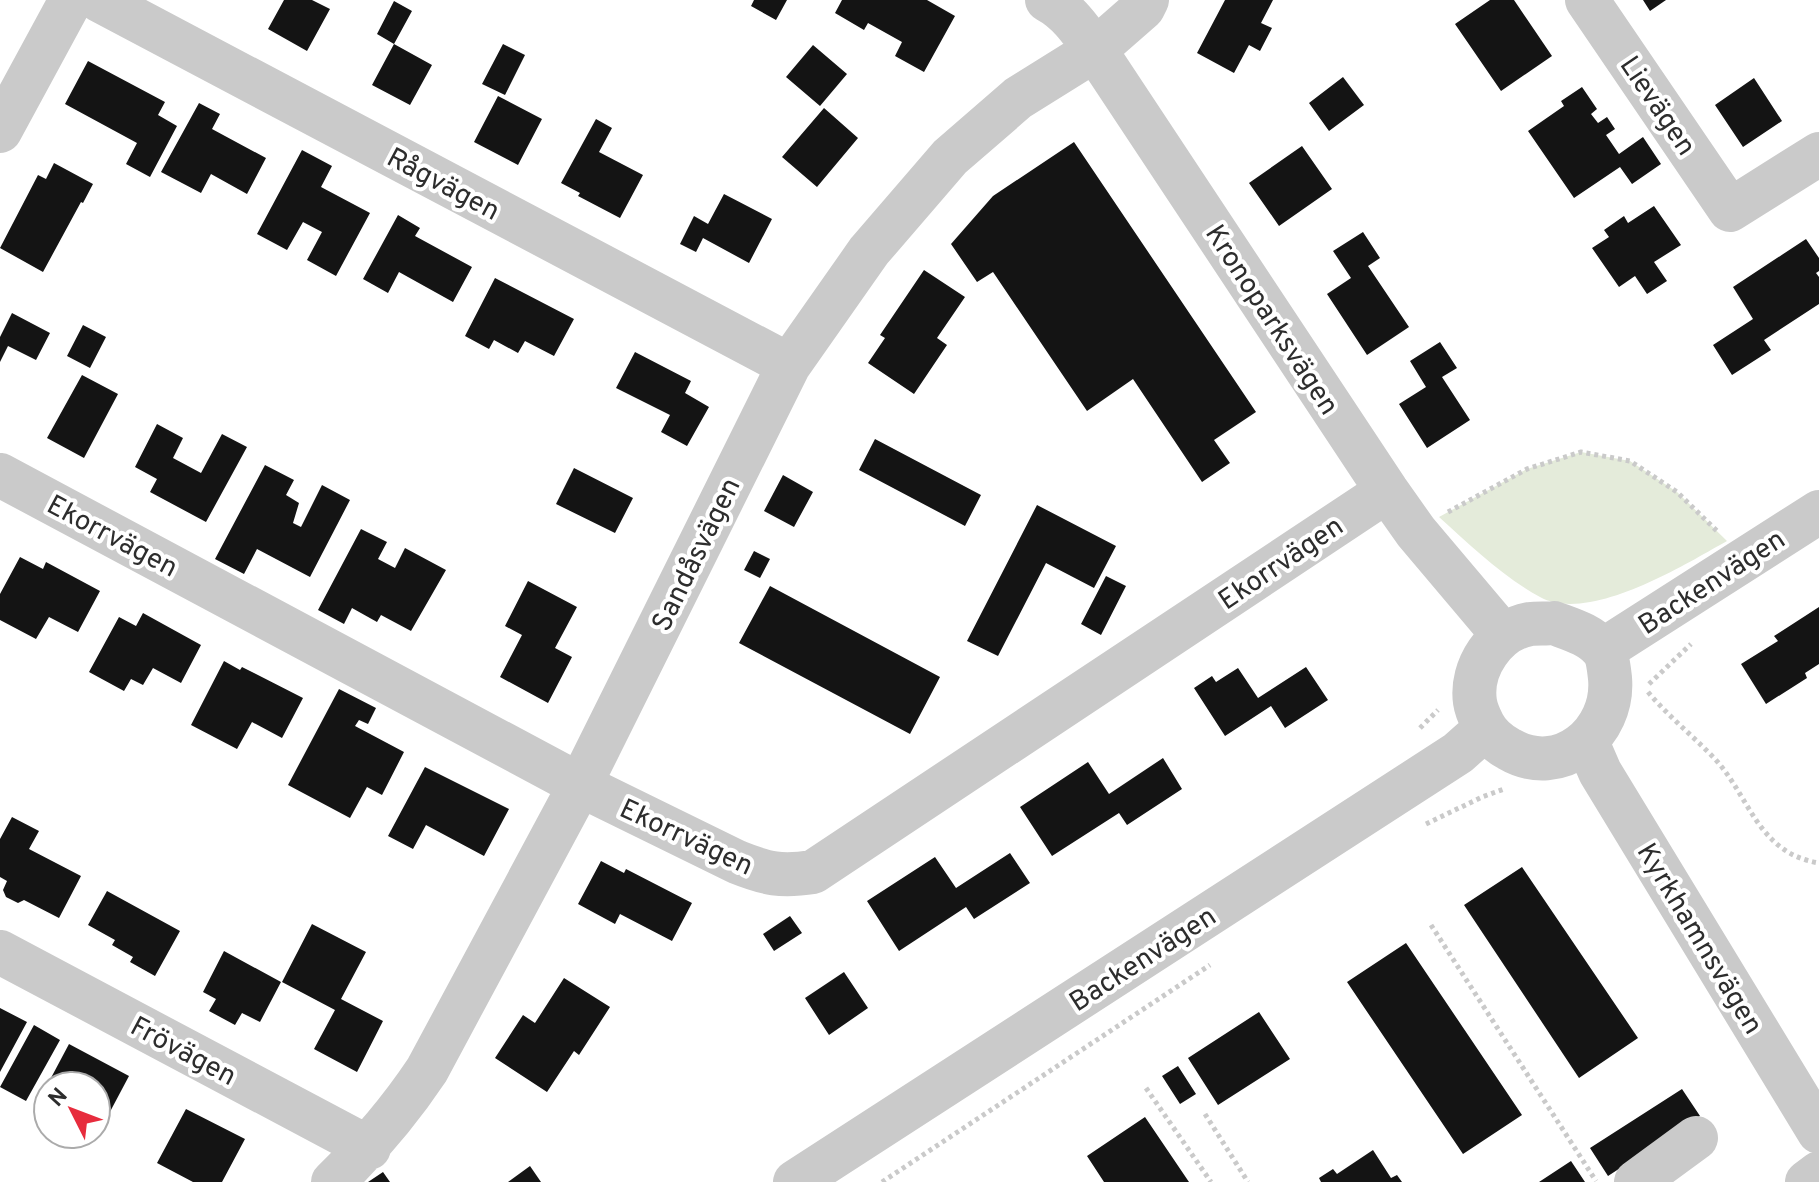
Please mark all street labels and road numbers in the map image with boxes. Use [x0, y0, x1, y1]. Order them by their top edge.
street label: Lievägen [1610, 50, 1703, 163]
street label: Rågvägen [380, 141, 505, 230]
street label: Kronoparksvägen [1195, 219, 1346, 423]
street label: Sandåsvägen [645, 473, 750, 638]
street label: Ekorrvägen [40, 488, 183, 587]
street label: Ekorrvägen [1212, 509, 1351, 620]
street label: Backenvägen [1632, 523, 1793, 644]
street label: Ekorrvägen [613, 792, 758, 885]
street label: Kyrkhamnsvägen [1627, 837, 1770, 1042]
street label: Backenvägen [1063, 900, 1224, 1021]
street label: Frövägen [123, 1010, 242, 1096]

